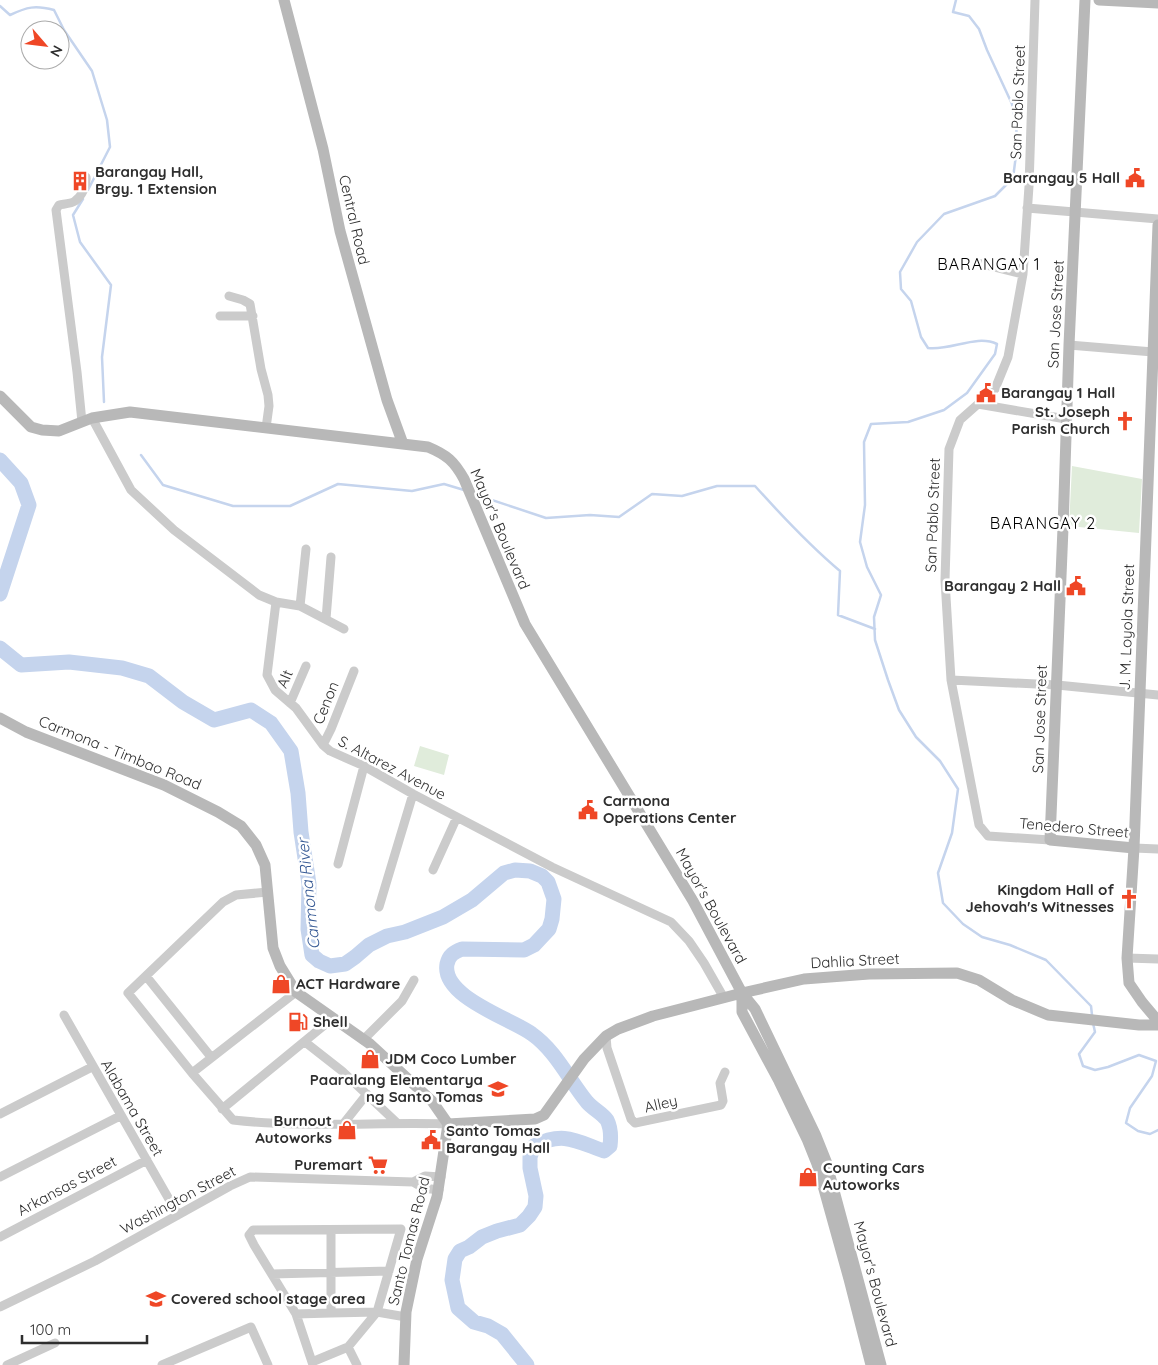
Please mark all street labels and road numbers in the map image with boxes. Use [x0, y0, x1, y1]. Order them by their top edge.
street label: San Pablo Street [1006, 44, 1029, 160]
street label: Central Road [335, 173, 374, 267]
street label: San Jose Street [1043, 259, 1068, 369]
street label: San Pablo Street [921, 457, 944, 573]
street label: Mayor's Boulevard [466, 466, 534, 592]
street label: J. M. Loyola Street [1115, 563, 1138, 691]
street label: San Jose Street [1028, 664, 1051, 774]
street label: Alt [272, 667, 297, 691]
street label: Cenon [308, 679, 343, 727]
street label: Carmona - Timbao Road [36, 711, 204, 794]
street label: S. Altarez Avenue [335, 731, 449, 804]
street label: Tenedero Street [1018, 813, 1130, 842]
street label: Mayor's Boulevard [672, 845, 751, 967]
street label: Dahlia Street [810, 949, 900, 972]
street label: Alabama Street [97, 1056, 168, 1159]
street label: Alley [642, 1091, 679, 1117]
street label: Arkansas Street [14, 1151, 120, 1220]
street label: Washington Street [117, 1161, 239, 1238]
street label: Santo Tomas Road [383, 1175, 434, 1307]
street label: Mayor's Boulevard [850, 1219, 901, 1349]

